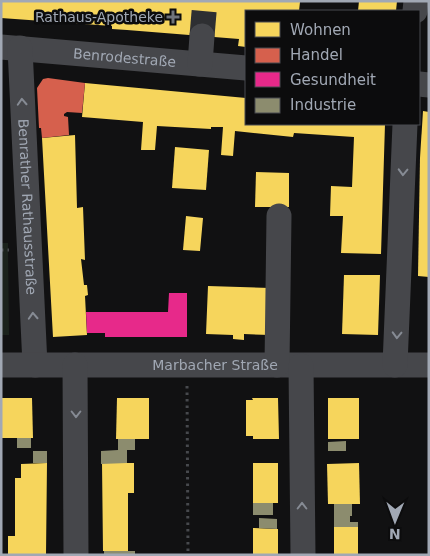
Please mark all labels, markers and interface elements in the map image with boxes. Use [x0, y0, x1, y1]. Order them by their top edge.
place label: Rathaus-Apotheke [35, 9, 163, 25]
legend [245, 10, 420, 125]
marker: Rathaus-Apotheke [167, 11, 179, 23]
text: Wohnen [290, 21, 351, 39]
street label: Benrodestraße [72, 45, 177, 70]
text: Handel [290, 46, 343, 64]
text: Gesundheit [290, 71, 376, 89]
text: Industrie [290, 96, 356, 114]
one-way arrow [17, 97, 28, 105]
street label: Benrather Rathausstraße [15, 118, 40, 295]
one-way arrow [397, 169, 408, 177]
one-way arrow [27, 312, 38, 320]
one-way arrow [391, 331, 402, 339]
street label: Marbacher Straße [152, 357, 278, 373]
one-way arrow [71, 410, 81, 418]
north arrow [370, 496, 420, 546]
one-way arrow [297, 502, 307, 510]
text: N [389, 526, 401, 542]

